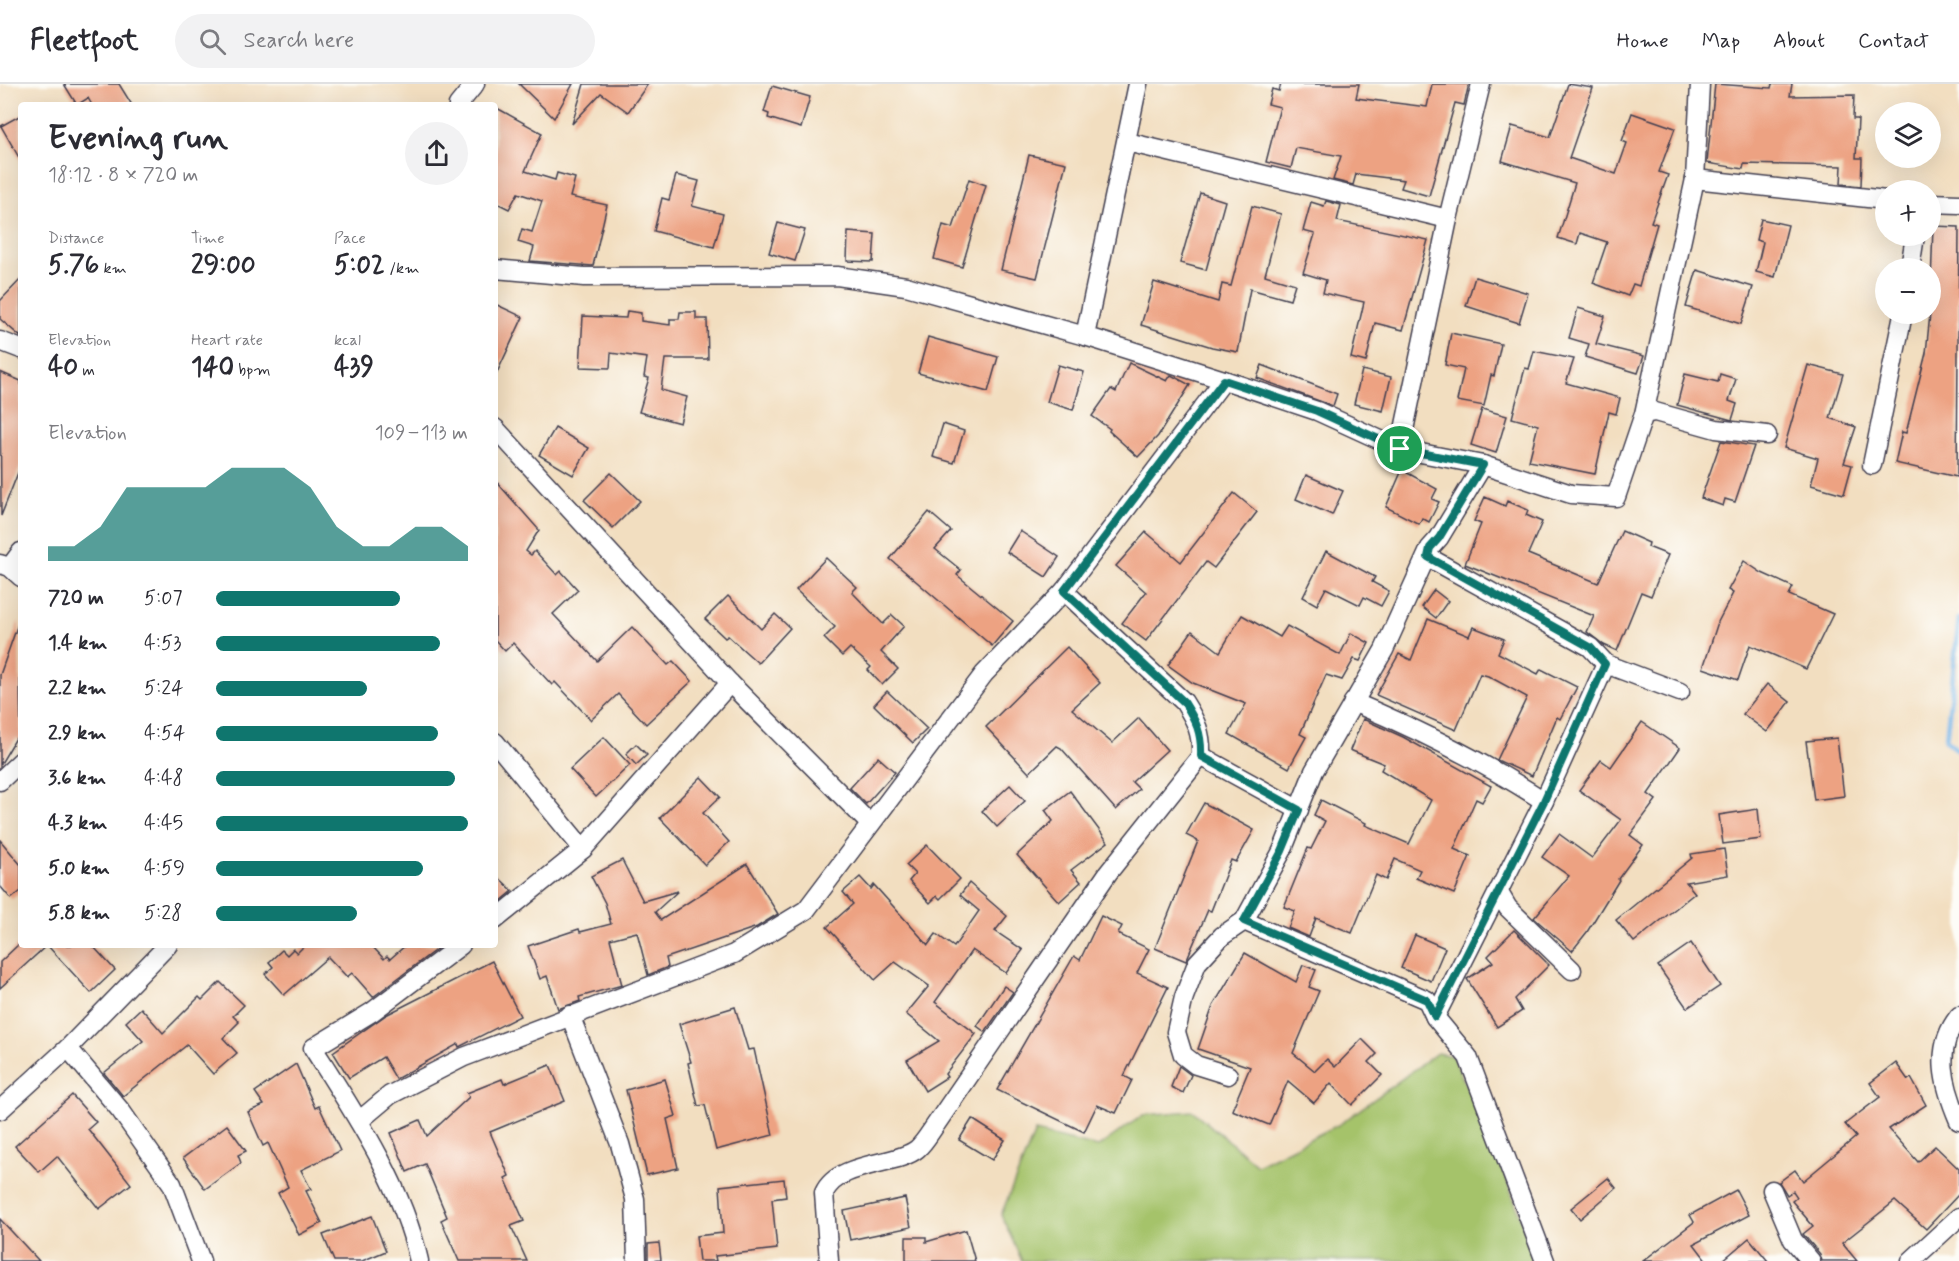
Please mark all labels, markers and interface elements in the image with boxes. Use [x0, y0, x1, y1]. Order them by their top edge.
search box [175, 14, 595, 68]
text: Fleetfoot [30, 23, 139, 60]
icon: search [196, 25, 229, 58]
text: Search here [244, 27, 354, 55]
text: Home [1617, 27, 1669, 55]
text: Map [1702, 27, 1740, 55]
text: About [1773, 27, 1825, 55]
text: Contact [1858, 27, 1929, 55]
map controls [1875, 102, 1941, 324]
button: layers [1875, 102, 1941, 168]
text: Evening run [48, 117, 228, 161]
button: share [405, 122, 468, 185]
text: 18:12 · 8 × 720 m [48, 162, 198, 189]
button: + [1875, 180, 1941, 246]
text: Distance [48, 228, 104, 249]
text: Time [191, 228, 225, 249]
text: Pace [334, 228, 366, 249]
text: 5.76 [48, 249, 99, 283]
text: 29:00 [191, 249, 256, 283]
text: 5:02 [334, 249, 385, 283]
text: km [99, 258, 127, 279]
text: /km [385, 258, 419, 279]
button: − [1875, 258, 1941, 324]
text: Elevation [48, 330, 111, 351]
text: Heart rate [191, 330, 263, 351]
text: kcal [334, 330, 361, 351]
text: 40 [48, 351, 78, 385]
text: 140 [191, 351, 234, 385]
text: 439 [334, 351, 374, 385]
text: m [78, 360, 95, 381]
text: bpm [234, 360, 271, 381]
text: Elevation [48, 420, 127, 447]
text: 109–113 m [375, 420, 468, 447]
pin [1374, 423, 1425, 474]
icon: arrive [1383, 432, 1416, 465]
text: 720 m [48, 585, 104, 612]
text: 5:07 [144, 585, 183, 612]
text: 1.4 km [48, 630, 107, 657]
text: 4:53 [144, 630, 181, 657]
text: 2.2 km [48, 675, 106, 702]
text: 5:24 [144, 675, 183, 702]
text: 2.9 km [48, 720, 106, 747]
text: 4:54 [144, 720, 185, 747]
text: 3.6 km [48, 765, 106, 792]
text: 4:48 [144, 765, 184, 792]
text: 4.3 km [48, 810, 107, 837]
text: 4:45 [144, 810, 183, 837]
text: 5.0 km [48, 855, 110, 882]
text: 4:59 [144, 855, 185, 882]
text: 5.8 km [48, 900, 110, 927]
text: 5:28 [144, 900, 182, 927]

